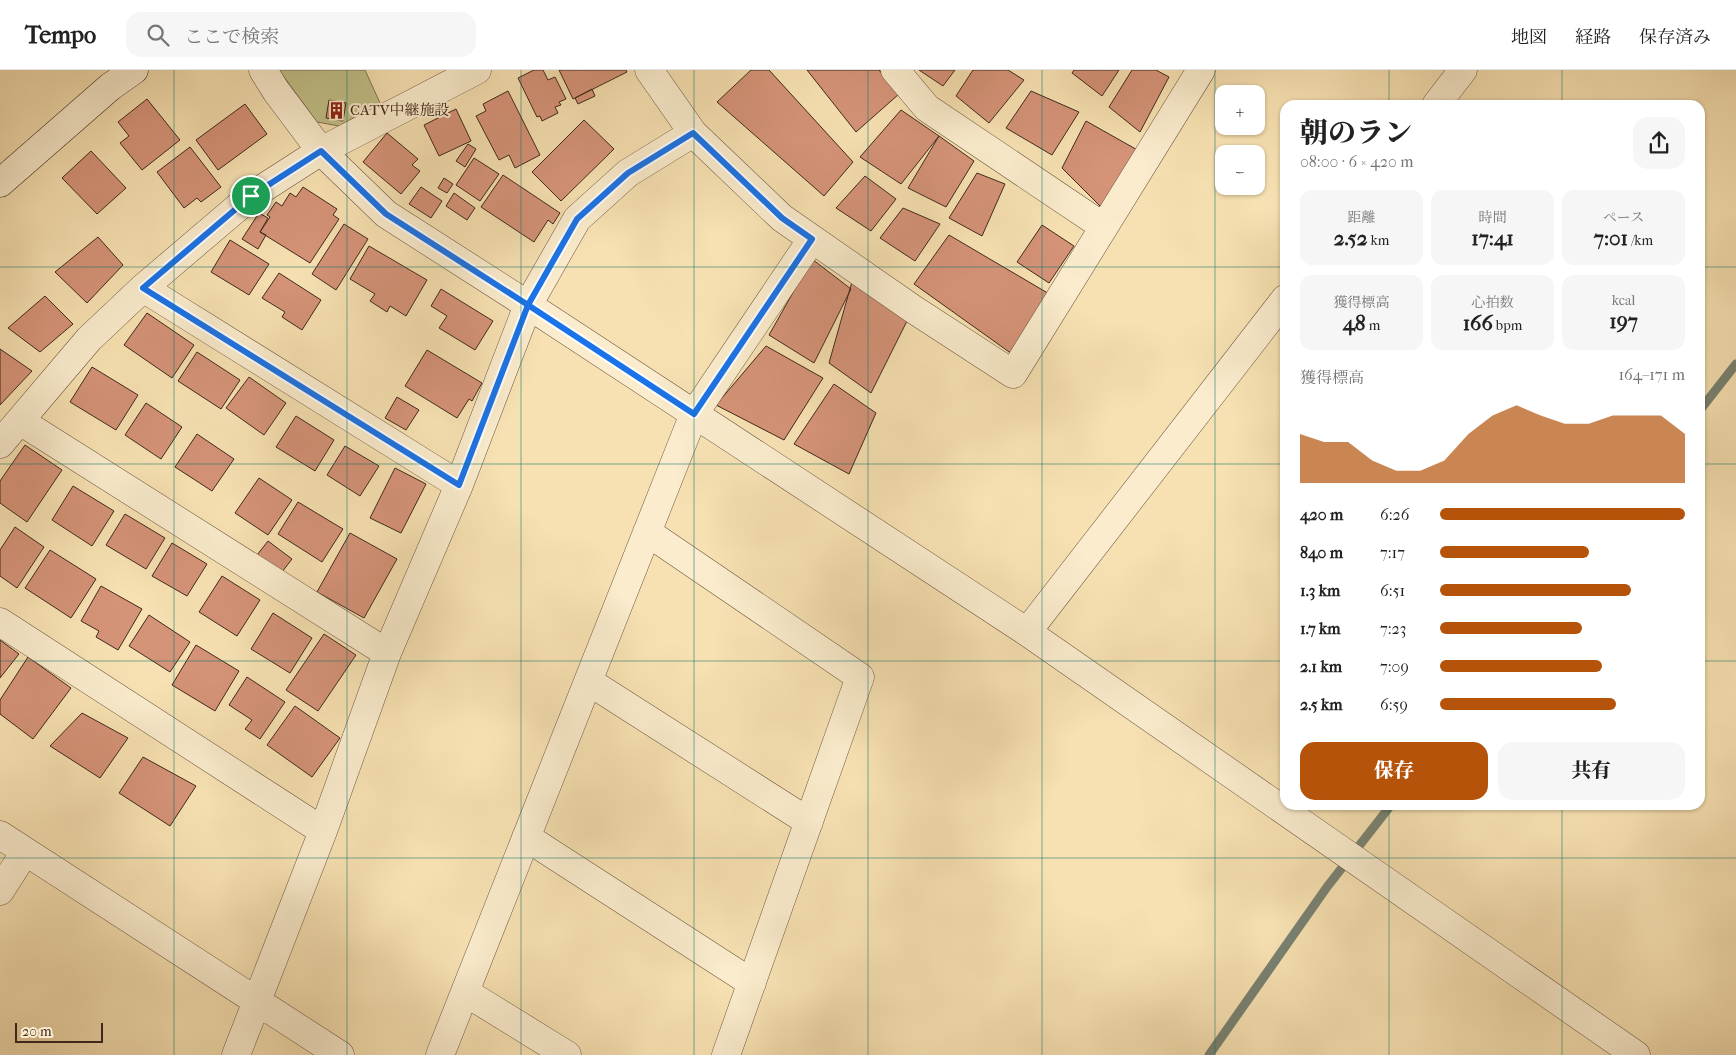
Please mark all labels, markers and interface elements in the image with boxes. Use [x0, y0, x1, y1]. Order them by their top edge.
search box [126, 12, 476, 57]
text: Tempo [25, 21, 96, 49]
icon: search [144, 21, 172, 49]
text: ここで検索 [184, 26, 279, 48]
text: 地図 [1511, 27, 1547, 48]
text: 経路 [1575, 27, 1611, 48]
text: 保存済み [1639, 27, 1711, 48]
map controls [1215, 85, 1265, 195]
button: + [1215, 85, 1265, 135]
building icon: CATV中継施設 [326, 100, 346, 120]
place label: CATV中継施設 [350, 101, 449, 119]
text: 朝のラン [1300, 116, 1412, 149]
button: share [1633, 117, 1685, 169]
button: − [1215, 145, 1265, 195]
text: 08:00 · 6 × 420 m [1300, 152, 1413, 171]
pin [230, 175, 272, 217]
icon: arrive [237, 182, 265, 210]
text: 距離 [1348, 209, 1376, 226]
text: 時間 [1479, 209, 1507, 226]
text: ペース [1603, 209, 1644, 226]
text: 2.52 [1334, 226, 1368, 250]
text: 17:41 [1471, 226, 1514, 250]
text: 7:01 [1594, 226, 1628, 250]
text: km [1368, 232, 1389, 249]
text: /km [1628, 232, 1653, 249]
text: kcal [1612, 292, 1635, 309]
text: 獲得標高 [1334, 294, 1390, 311]
text: 心拍数 [1472, 294, 1514, 311]
text: 197 [1609, 309, 1638, 333]
text: 48 [1343, 311, 1366, 335]
text: 166 [1463, 311, 1493, 335]
text: m [1366, 317, 1380, 334]
text: bpm [1493, 317, 1522, 334]
text: 164–171 m [1618, 365, 1685, 384]
text: 獲得標高 [1300, 368, 1364, 387]
text: 420 m [1300, 505, 1343, 524]
text: 6:26 [1380, 505, 1409, 524]
text: 840 m [1300, 543, 1343, 562]
text: 7:17 [1380, 543, 1405, 562]
text: 1.3 km [1300, 581, 1340, 600]
text: 6:51 [1380, 581, 1405, 600]
text: 1.7 km [1300, 619, 1341, 638]
text: 7:23 [1380, 619, 1406, 638]
text: 2.1 km [1300, 657, 1342, 676]
text: 7:09 [1380, 657, 1409, 676]
text: 2.5 km [1300, 695, 1343, 714]
text: 6:59 [1380, 695, 1408, 714]
button: 保存 [1300, 742, 1488, 800]
button: 共有 [1498, 742, 1685, 800]
scale bar [15, 1020, 102, 1043]
text: 20 m [22, 1023, 52, 1040]

